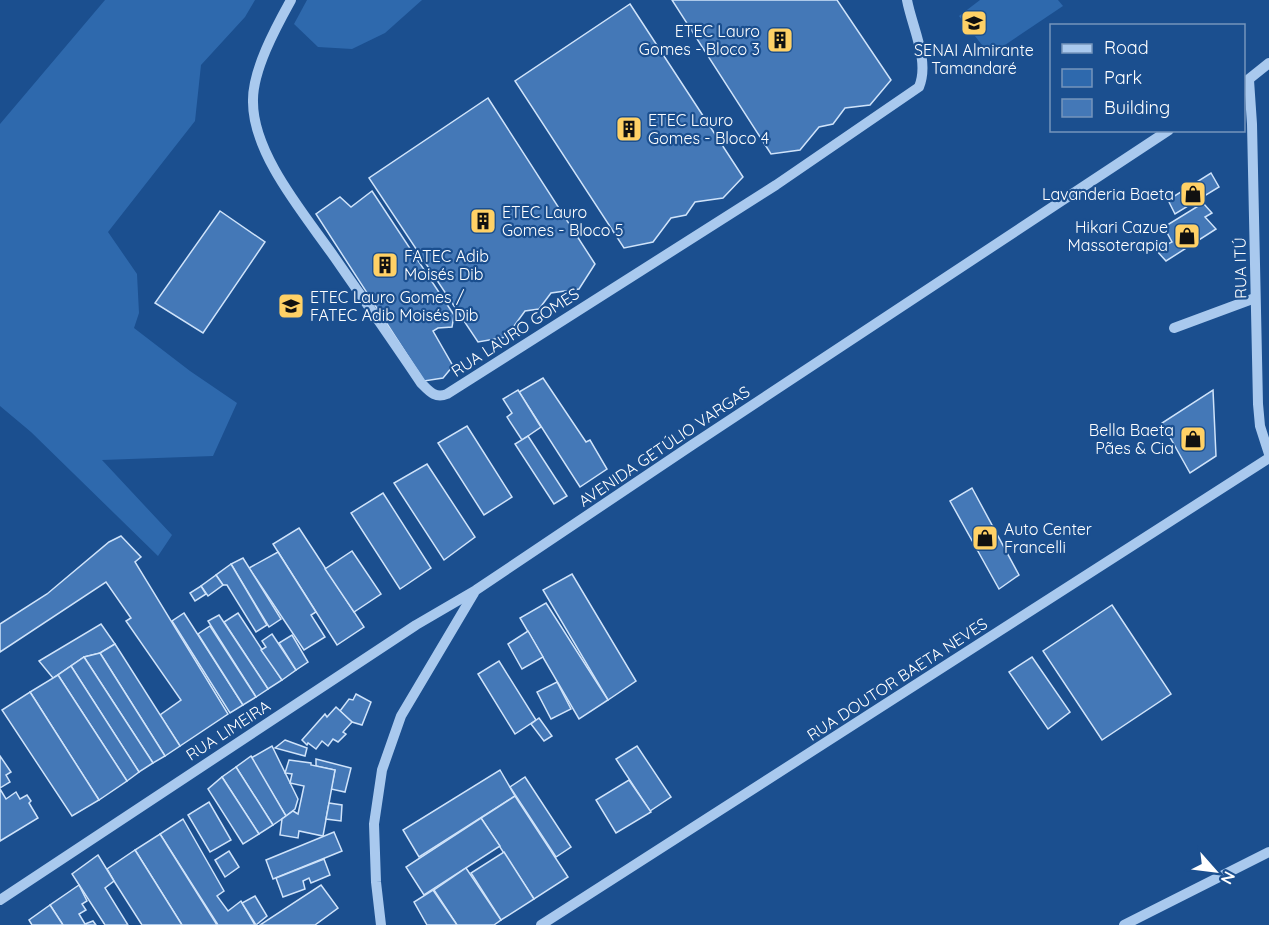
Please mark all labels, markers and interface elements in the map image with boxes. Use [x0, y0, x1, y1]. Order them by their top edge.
school or university icon: SENAI Almirante Tamandaré [959, 8, 989, 38]
place label: ETEC Lauro Gomes - Bloco 3 [639, 21, 760, 59]
legend [1050, 24, 1245, 132]
building icon: ETEC Lauro Gomes - Bloco 3 [765, 25, 795, 55]
text: Road [1104, 36, 1149, 59]
place label: SENAI Almirante Tamandaré [914, 40, 1034, 78]
text: Park [1104, 66, 1142, 89]
text: Building [1104, 96, 1170, 119]
place label: ETEC Lauro Gomes - Bloco 4 [648, 110, 769, 148]
building icon: ETEC Lauro Gomes - Bloco 4 [614, 114, 644, 144]
shop icon: Lavanderia Baeta [1178, 179, 1208, 209]
place label: Lavanderia Baeta [1042, 184, 1174, 204]
place label: ETEC Lauro Gomes - Bloco 5 [502, 202, 624, 240]
building icon: ETEC Lauro Gomes - Bloco 5 [468, 206, 498, 236]
place label: Hikari Cazue Massoterapia [1068, 217, 1168, 255]
shop icon: Hikari Cazue Massoterapia [1172, 221, 1202, 251]
street label: RUA ITÚ [1229, 237, 1251, 299]
place label: FATEC Adib Moisés Dib [404, 246, 489, 284]
building icon: FATEC Adib Moisés Dib [370, 250, 400, 280]
street label: RUA LAURO GOMES [447, 283, 583, 381]
place label: ETEC Lauro Gomes / FATEC Adib Moisés Dib [310, 287, 479, 325]
school or university icon: ETEC Lauro Gomes / FATEC Adib Moisés Dib [276, 291, 306, 321]
street label: AVENIDA GETÚLIO VARGAS [575, 381, 753, 511]
place label: Bella Baeta Pães & Cia [1089, 420, 1174, 458]
shop icon: Bella Baeta Pães & Cia [1178, 424, 1208, 454]
place label: Auto Center Francelli [1004, 519, 1092, 557]
shop icon: Auto Center Francelli [970, 523, 1000, 553]
street label: RUA DOUTOR BAETA NEVES [803, 613, 991, 745]
street label: RUA LIMEIRA [182, 695, 274, 765]
north arrow [1185, 841, 1245, 901]
text: N [1217, 868, 1240, 888]

